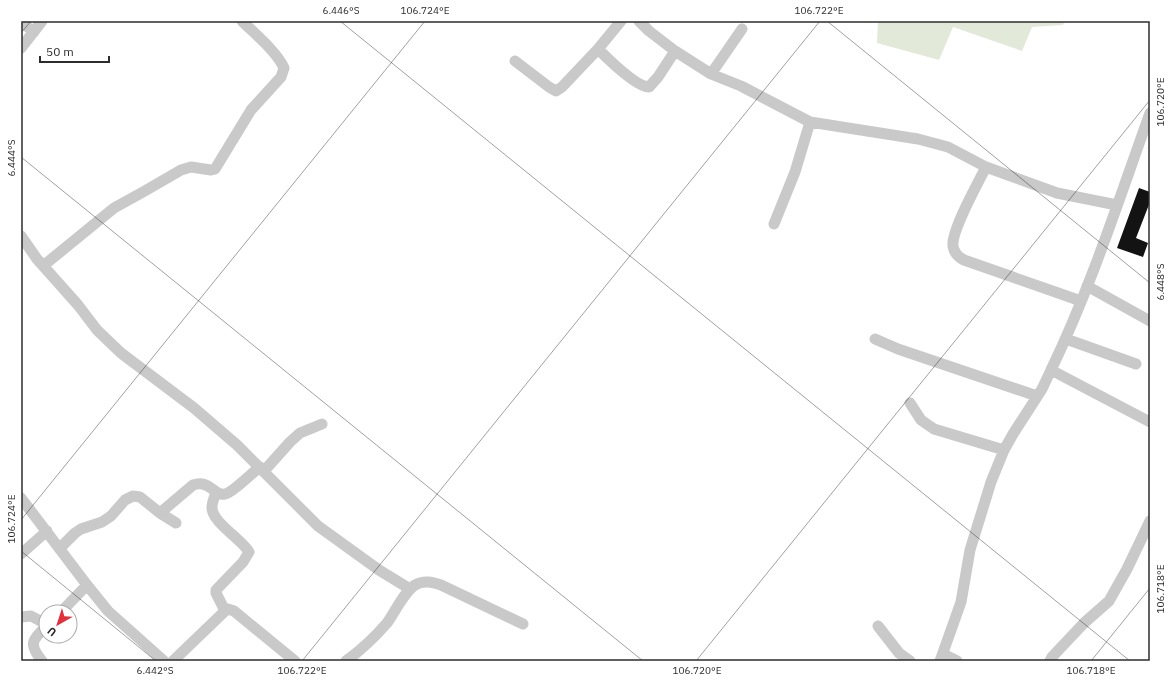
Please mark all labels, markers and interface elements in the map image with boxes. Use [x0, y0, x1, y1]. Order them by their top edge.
text: 6.446°S [322, 4, 360, 17]
text: 106.724°E [400, 4, 450, 17]
text: 106.722°E [794, 4, 844, 17]
scale bar [40, 38, 109, 64]
text: 50 m [46, 44, 74, 59]
text: 106.720°E [1154, 77, 1167, 127]
text: 6.444°S [5, 139, 18, 177]
text: 6.448°S [1154, 263, 1167, 301]
text: 106.724°E [5, 494, 18, 544]
text: 106.718°E [1154, 564, 1167, 614]
north arrow [38, 604, 78, 644]
text: U [44, 624, 59, 640]
text: 6.442°S [136, 664, 174, 677]
text: 106.722°E [277, 664, 327, 677]
text: 106.720°E [672, 664, 722, 677]
text: 106.718°E [1066, 664, 1116, 677]

